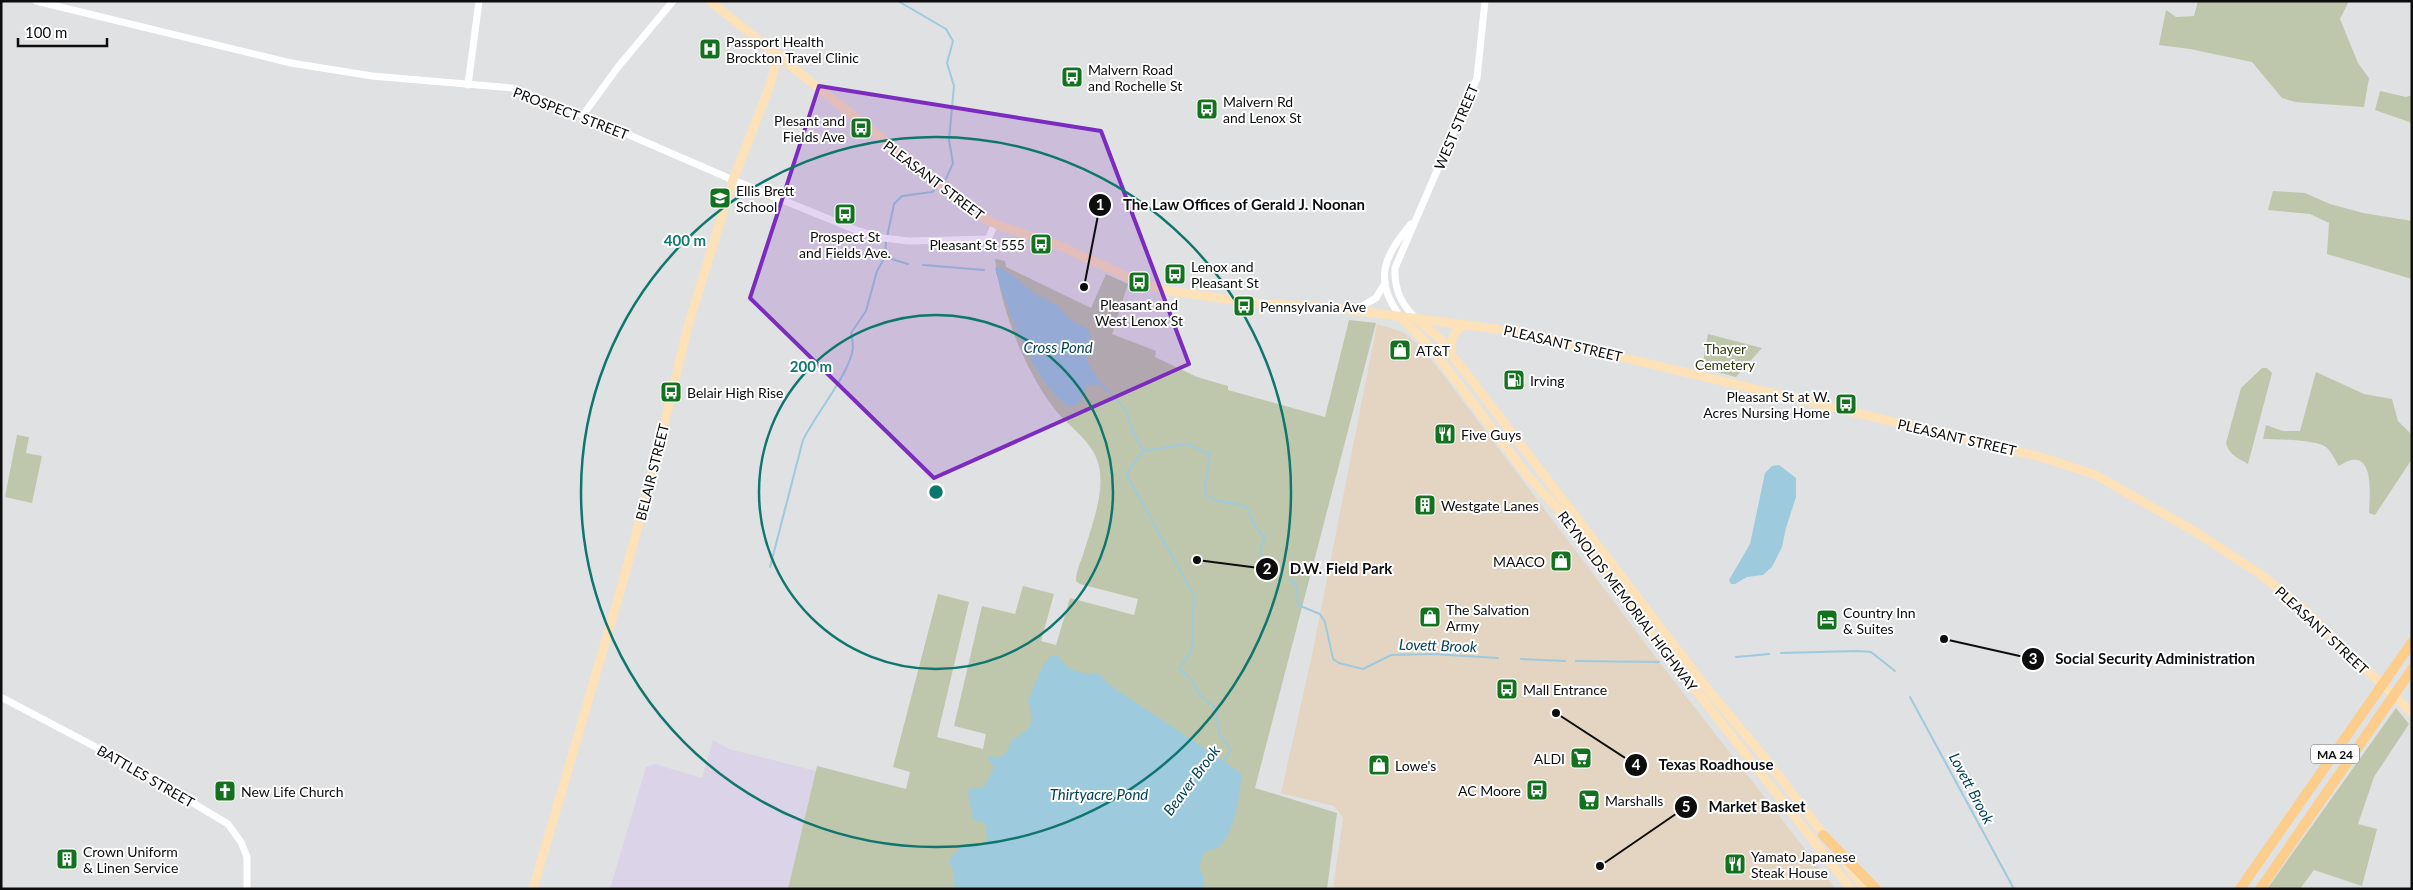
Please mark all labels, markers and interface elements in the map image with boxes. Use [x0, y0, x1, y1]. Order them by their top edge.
scale bar [18, 15, 106, 47]
text: 100 m [25, 23, 67, 41]
place label: Passport Health Brockton Travel Clinic [726, 33, 859, 66]
hospital icon: Passport Health Brockton Travel Clinic [698, 37, 722, 61]
place label: Malvern Road and Rochelle St [1088, 61, 1182, 94]
bus stop icon: Malvern Road and Rochelle St [1060, 65, 1084, 89]
street label: WEST STREET [1430, 81, 1482, 172]
street label: PROSPECT STREET [511, 83, 632, 143]
place label: Malvern Rd and Lenox St [1223, 93, 1302, 126]
bus stop icon: Malvern Rd and Lenox St [1195, 97, 1219, 121]
place label: Plesant and Fields Ave [774, 112, 845, 145]
bus stop icon: Plesant and Fields Ave [849, 116, 873, 140]
street label: PLEASANT STREET [880, 137, 988, 224]
place label: Ellis Brett School [736, 182, 795, 215]
school or university icon: Ellis Brett School [708, 186, 732, 210]
callout: The Law Offices of Gerald J. Noonan [1087, 190, 1376, 220]
text: 1 [1096, 195, 1104, 213]
text: The Law Offices of Gerald J. Noonan [1123, 195, 1365, 213]
bus stop icon: Prospect St and Fields Ave. [833, 202, 857, 226]
place label: Prospect St and Fields Ave. [799, 228, 891, 261]
text: 400 m [664, 231, 706, 249]
bus stop icon: Pleasant St 555 [1029, 232, 1053, 256]
place label: Pleasant St 555 [929, 236, 1025, 253]
place label: Lenox and Pleasant St [1191, 258, 1259, 291]
bus stop icon: Lenox and Pleasant St [1163, 262, 1187, 286]
bus stop icon: Pleasant and West Lenox St [1127, 270, 1151, 294]
bus stop icon: Pennsylvania Ave [1232, 294, 1256, 318]
place label: Pleasant and West Lenox St [1095, 296, 1183, 329]
place label: Pennsylvania Ave [1260, 298, 1366, 315]
street label: PLEASANT STREET [1502, 321, 1625, 365]
water label: Cross Pond [1023, 338, 1093, 356]
shop icon: AT&T [1388, 338, 1412, 362]
park label: Thayer Cemetery [1695, 340, 1756, 373]
place label: AT&T [1416, 342, 1451, 359]
text: 200 m [790, 357, 832, 375]
fuel station icon: Irving [1502, 368, 1526, 392]
place label: Irving [1530, 372, 1565, 389]
bus stop icon: Belair High Rise [659, 380, 683, 404]
place label: Belair High Rise [687, 384, 783, 401]
place label: Pleasant St at W. Acres Nursing Home [1703, 388, 1830, 421]
bus stop icon: Pleasant St at W. Acres Nursing Home [1834, 392, 1858, 416]
street label: PLEASANT STREET [1896, 415, 2019, 459]
street label: BELAIR STREET [632, 421, 672, 522]
restaurant icon: Five Guys [1433, 422, 1457, 446]
place label: Five Guys [1461, 426, 1521, 443]
centre of rings [927, 483, 945, 501]
building icon: Westgate Lanes [1413, 493, 1437, 517]
place label: Westgate Lanes [1441, 497, 1539, 514]
street label: REYNOLDS MEMORIAL HIGHWAY [1555, 508, 1701, 695]
shop icon: MAACO [1549, 549, 1573, 573]
place label: MAACO [1493, 553, 1545, 570]
callout: D.W. Field Park [1255, 554, 1402, 584]
text: 2 [1263, 559, 1272, 577]
text: D.W. Field Park [1290, 559, 1393, 577]
street label: PLEASANT STREET [2272, 582, 2373, 678]
place label: The Salvation Army [1446, 601, 1529, 634]
place label: Country Inn & Suites [1843, 604, 1916, 637]
shop icon: The Salvation Army [1418, 605, 1442, 629]
hotel icon: Country Inn & Suites [1815, 608, 1839, 632]
water label: Lovett Brook [1399, 635, 1478, 655]
callout: Social Security Administration [2020, 644, 2266, 674]
text: 3 [2029, 649, 2037, 667]
text: Social Security Administration [2055, 649, 2255, 667]
bus stop icon: Mall Entrance [1495, 677, 1519, 701]
place label: Mall Entrance [1523, 681, 1607, 698]
street label: BATTLES STREET [94, 741, 198, 811]
water label: Beaver Brook [1159, 741, 1224, 818]
road number: MA 24 [2311, 744, 2359, 764]
supermarket icon: ALDI [1569, 746, 1593, 770]
water label: Lovett Brook [1946, 749, 1999, 827]
place label: ALDI [1534, 750, 1565, 767]
callout: Texas Roadhouse [1624, 750, 1784, 780]
shop icon: Lowe's [1367, 753, 1391, 777]
text: 4 [1632, 755, 1641, 773]
text: Texas Roadhouse [1659, 755, 1773, 773]
place label: Lowe's [1395, 757, 1436, 774]
bus stop icon: AC Moore [1525, 778, 1549, 802]
church icon: New Life Church [213, 779, 237, 803]
place label: AC Moore [1458, 782, 1521, 799]
place label: New Life Church [241, 783, 344, 800]
water label: Thirtyacre Pond [1050, 785, 1148, 803]
supermarket icon: Marshalls [1577, 788, 1601, 812]
place label: Marshalls [1605, 792, 1663, 809]
callout: Market Basket [1673, 792, 1815, 822]
text: 5 [1682, 797, 1690, 815]
text: Market Basket [1708, 797, 1806, 815]
place label: Crown Uniform & Linen Service [83, 843, 178, 876]
building icon: Crown Uniform & Linen Service [55, 847, 79, 871]
place label: Yamato Japanese Steak House [1751, 848, 1856, 881]
restaurant icon: Yamato Japanese Steak House [1723, 852, 1747, 876]

